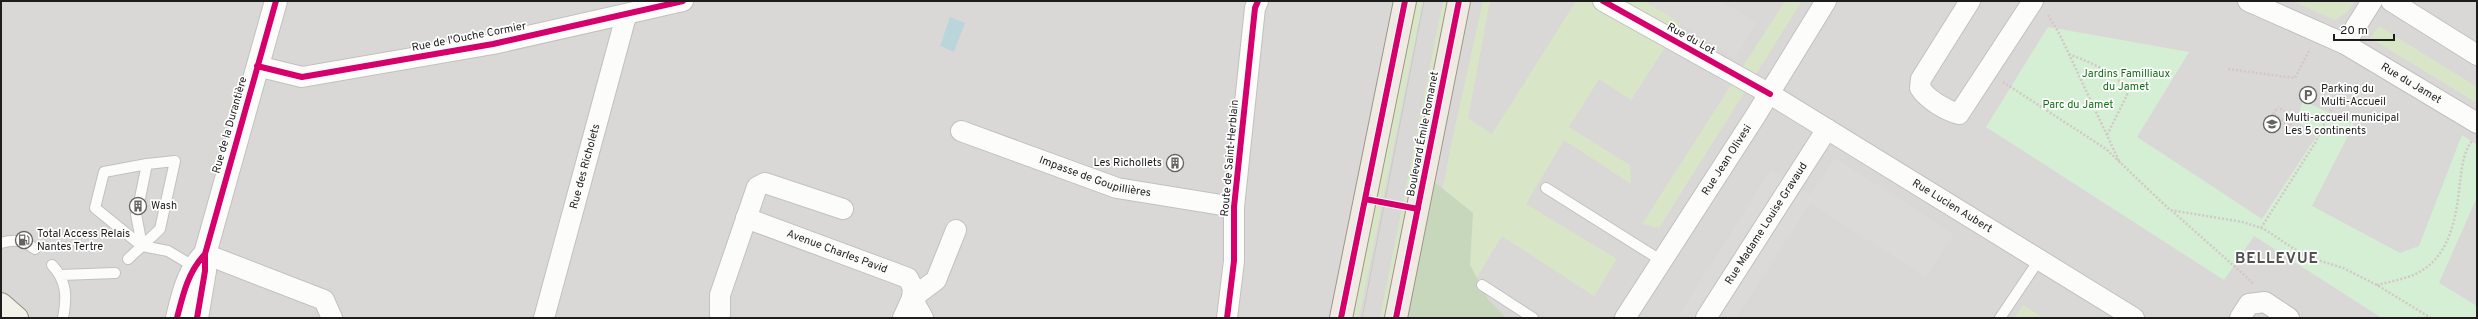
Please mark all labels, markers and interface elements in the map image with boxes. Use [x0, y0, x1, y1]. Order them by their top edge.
scale bar [2334, 16, 2394, 42]
street label: Rue de l'Ouche Cormier [411, 19, 528, 55]
street label: Rue du Lot [1664, 20, 1718, 58]
text: 20 m [2340, 23, 2368, 39]
street label: Rue du Jamet [2378, 60, 2444, 107]
park label: Jardins Familliaux du Jamet [2082, 67, 2171, 94]
street label: Boulevard Émile Romanet [1403, 70, 1442, 198]
street label: Rue de la Durantière [209, 75, 251, 175]
place label: Parking du Multi-Accueil [2321, 82, 2386, 109]
parking icon: Parking du Multi-Accueil [2298, 85, 2318, 105]
park label: Parc du Jamet [2042, 98, 2114, 112]
street label: Route de Saint-Herblain [1218, 99, 1242, 217]
place label: Multi-accueil municipal Les 5 continents [2285, 111, 2399, 138]
school or university icon: Multi-accueil municipal Les 5 continents [2262, 114, 2282, 134]
street label: Rue des Richolets [567, 122, 603, 211]
street label: Rue Jean Olivesi [1699, 122, 1755, 198]
street label: Impasse de Goupillières [1037, 153, 1152, 200]
building icon: Les Richollets [1165, 153, 1185, 173]
place label: Les Richollets [1093, 156, 1162, 170]
street label: Rue Madame Louise Gravaud [1722, 160, 1811, 287]
street label: Rue Lucien Aubert [1910, 176, 1995, 236]
building icon: Wash [128, 196, 148, 216]
place label: Wash [151, 199, 177, 213]
place label: Total Access Relais Nantes Tertre [37, 227, 130, 254]
street label: Avenue Charles Pavid [785, 227, 889, 277]
fuel station icon: Total Access Relais Nantes Tertre [14, 230, 34, 250]
district label: BELLEVUE [2235, 250, 2319, 269]

